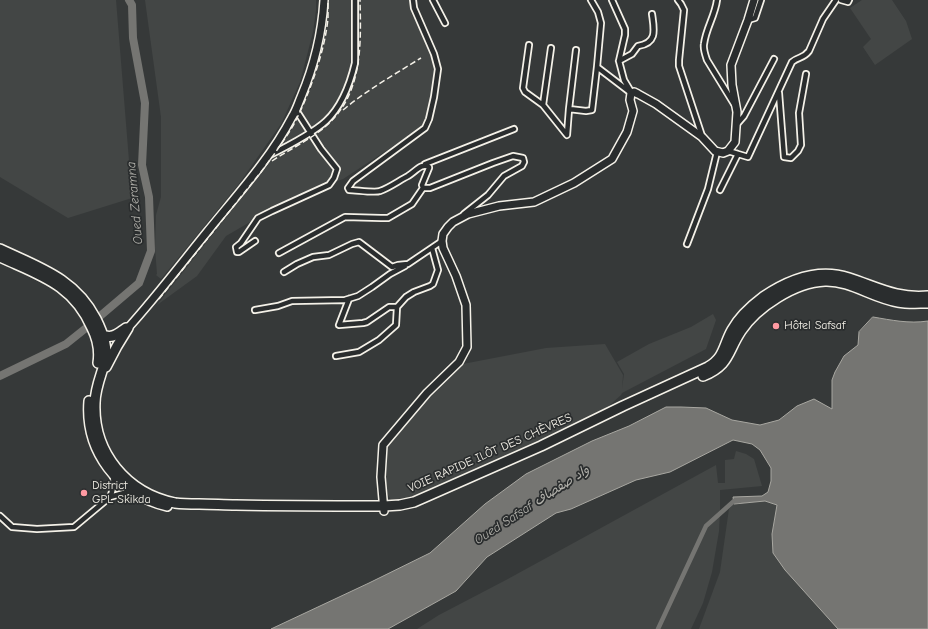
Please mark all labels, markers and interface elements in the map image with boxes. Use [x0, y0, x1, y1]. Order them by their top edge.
water label: Oued Zeramna [124, 161, 146, 245]
place label: Hôtel Safsaf [784, 319, 845, 333]
marker: Hôtel Safsaf [771, 321, 781, 331]
street label: VOIE RAPIDE ILÔT DES CHÈVRES [406, 410, 574, 496]
water label: Oued Safsaf واد صفصاف [472, 462, 592, 548]
place label: District GPL Skikda [92, 479, 151, 507]
marker: District GPL Skikda [79, 488, 89, 498]

